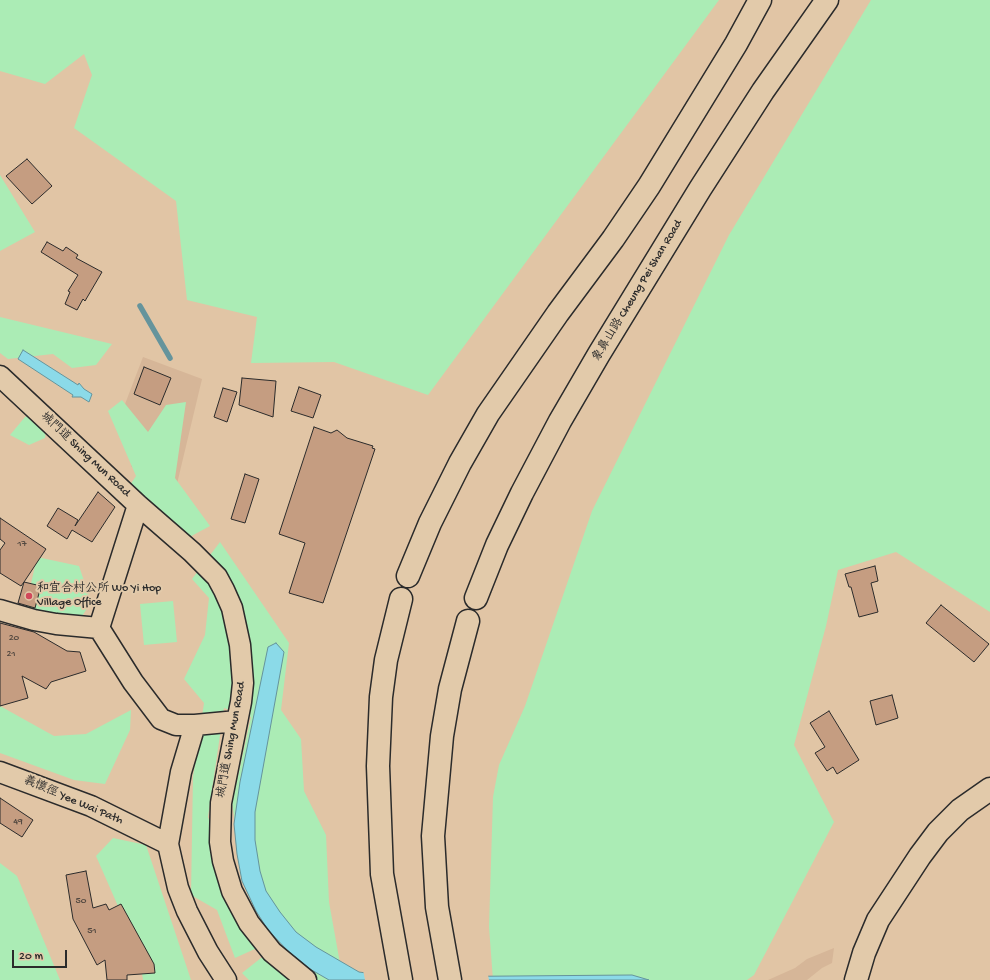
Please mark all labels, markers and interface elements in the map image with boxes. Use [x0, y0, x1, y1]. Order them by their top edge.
street label: 象鼻山路 Cheung Pei Shan Road [590, 218, 686, 364]
street label: 城門道 Shing Mun Road [37, 410, 133, 500]
house number: 17 [17, 538, 27, 550]
place label: 和宜合村公所 Wo Yi Hop Village Office [37, 582, 161, 610]
marker: 和宜合村公所 Wo Yi Hop Village Office [24, 591, 34, 601]
house number: 20 [9, 632, 19, 644]
house number: 21 [7, 648, 15, 660]
street label: 城門道 Shing Mun Road [215, 681, 249, 799]
street label: 義懷徑 Yee Wai Path [21, 774, 125, 828]
house number: 49 [13, 816, 23, 828]
house number: 50 [76, 895, 86, 907]
house number: 51 [87, 925, 97, 937]
scale bar [14, 942, 69, 968]
text: 20 m [19, 950, 43, 964]

